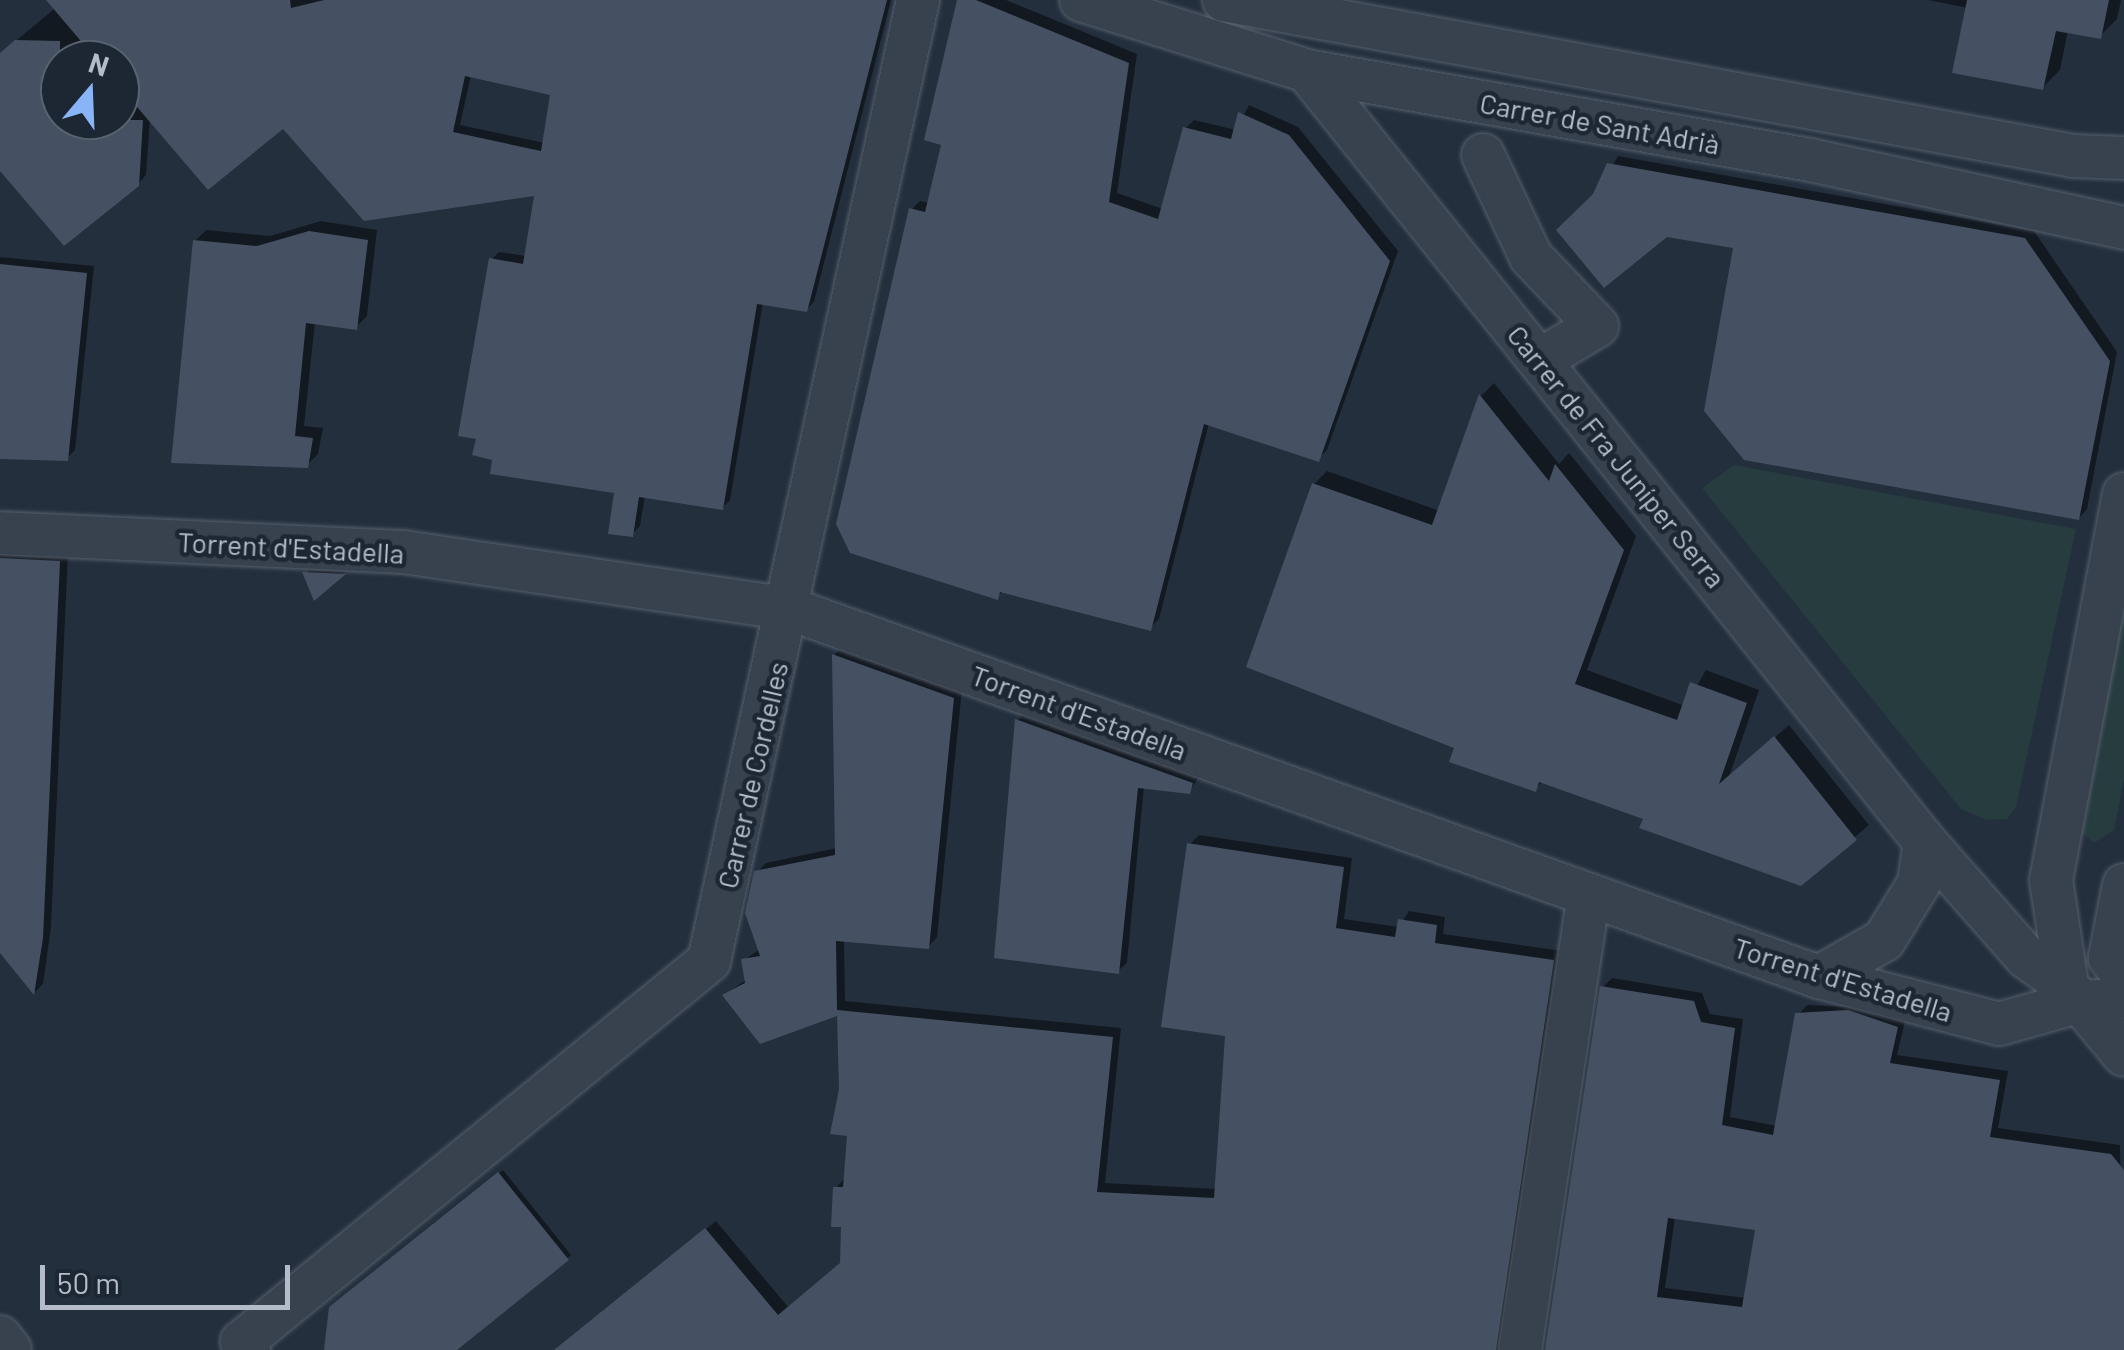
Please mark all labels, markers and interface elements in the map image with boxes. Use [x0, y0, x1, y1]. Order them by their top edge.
north arrow [40, 40, 140, 140]
text: N [85, 44, 113, 83]
street label: Carrer de Sant Adrià [1477, 85, 1723, 161]
street label: Carrer de Fra Juníper Serra [1501, 318, 1733, 594]
street label: Torrent d'Estadella [177, 524, 405, 570]
street label: Torrent d'Estadella [967, 657, 1191, 767]
street label: Carrer de Cordelles [710, 658, 794, 892]
street label: Torrent d'Estadella [1730, 930, 1956, 1028]
scale bar [45, 1245, 295, 1307]
text: 50 m [57, 1264, 120, 1300]

